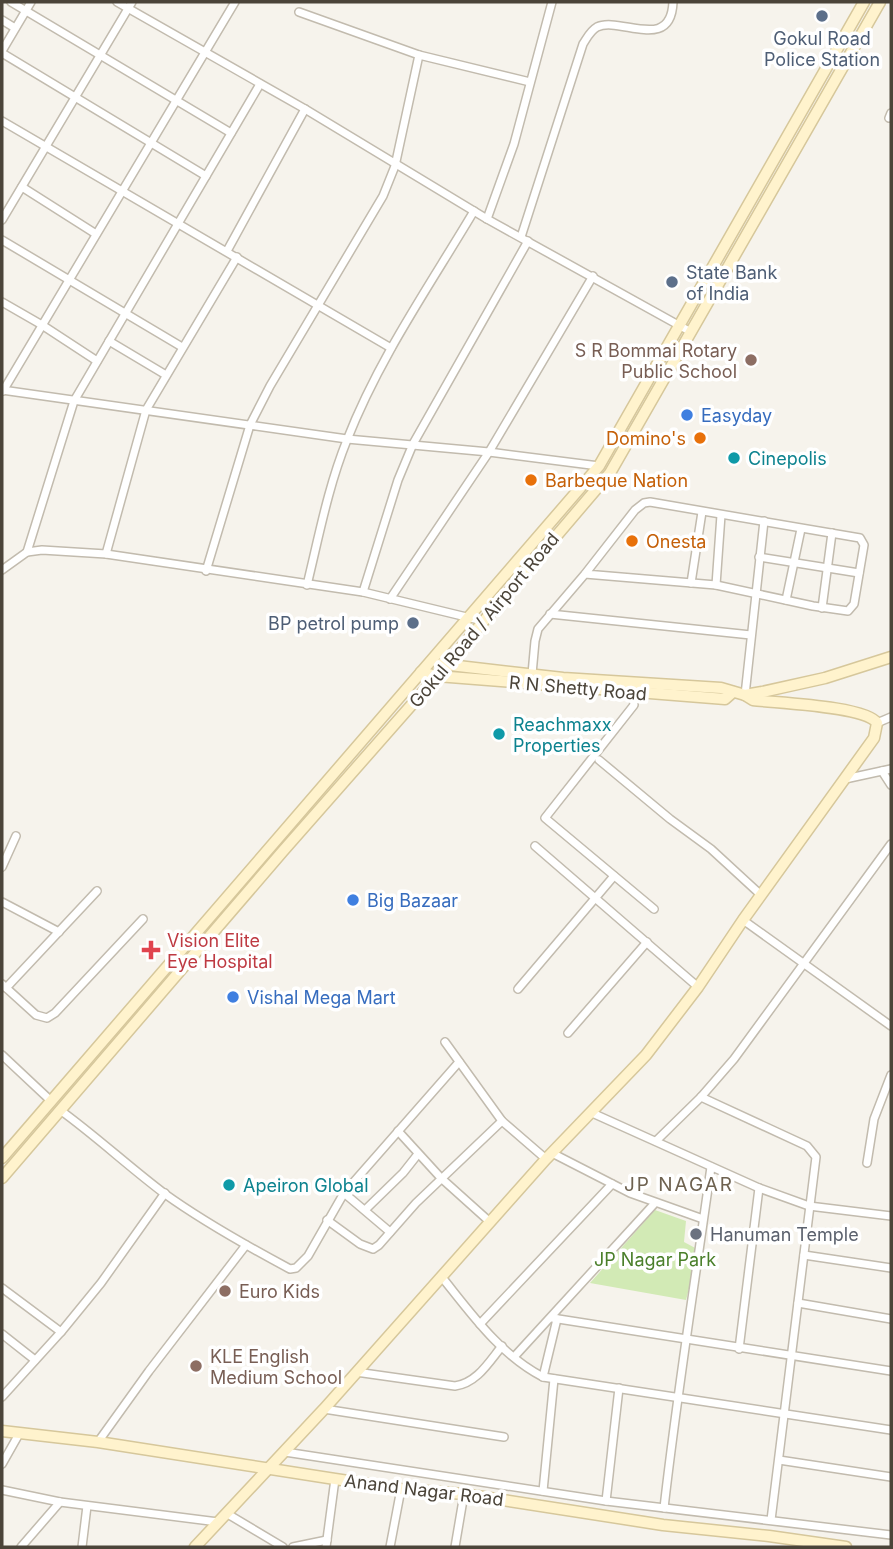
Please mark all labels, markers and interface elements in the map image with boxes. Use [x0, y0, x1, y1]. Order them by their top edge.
marker: Gokul Road Police Station [814, 8, 830, 24]
place label: Gokul Road Police Station [764, 28, 880, 70]
place label: State Bank of India [686, 262, 777, 304]
marker: State Bank of India [664, 274, 680, 290]
place label: S R Bommai Rotary Public School [575, 340, 737, 382]
marker: S R Bommai Rotary Public School [743, 352, 759, 368]
place label: Easyday [701, 405, 772, 426]
marker: Easyday [679, 407, 695, 423]
place label: Domino's [606, 428, 686, 449]
marker: Domino's [692, 430, 708, 446]
place label: Cinepolis [748, 448, 827, 469]
marker: Cinepolis [726, 450, 742, 466]
place label: Barbeque Nation [545, 470, 688, 491]
marker: Barbeque Nation [523, 472, 539, 488]
street label: Gokul Road / Airport Road [405, 528, 563, 712]
place label: Onesta [646, 531, 706, 552]
marker: Onesta [624, 533, 640, 549]
place label: BP petrol pump [268, 613, 399, 634]
marker: BP petrol pump [405, 615, 421, 631]
street label: R N Shetty Road [508, 672, 648, 704]
place label: Reachmaxx Properties [513, 714, 612, 756]
marker: Reachmaxx Properties [491, 726, 507, 742]
place label: Big Bazaar [367, 890, 458, 911]
marker: Big Bazaar [345, 892, 361, 908]
place label: Vision Elite Eye Hospital [167, 930, 273, 972]
marker: Vision Elite Eye Hospital [141, 940, 161, 960]
place label: Vishal Mega Mart [247, 987, 396, 1008]
marker: Vishal Mega Mart [225, 989, 241, 1005]
district label: JP NAGAR [624, 1173, 734, 1196]
place label: Apeiron Global [243, 1175, 369, 1196]
marker: Apeiron Global [221, 1177, 237, 1193]
place label: Hanuman Temple [710, 1224, 859, 1245]
marker: Hanuman Temple [688, 1226, 704, 1242]
park label: JP Nagar Park [594, 1249, 716, 1270]
place label: Euro Kids [239, 1281, 320, 1302]
marker: Euro Kids [217, 1283, 233, 1299]
place label: KLE English Medium School [210, 1346, 342, 1388]
marker: KLE English Medium School [188, 1358, 204, 1374]
street label: Anand Nagar Road [343, 1470, 505, 1510]

